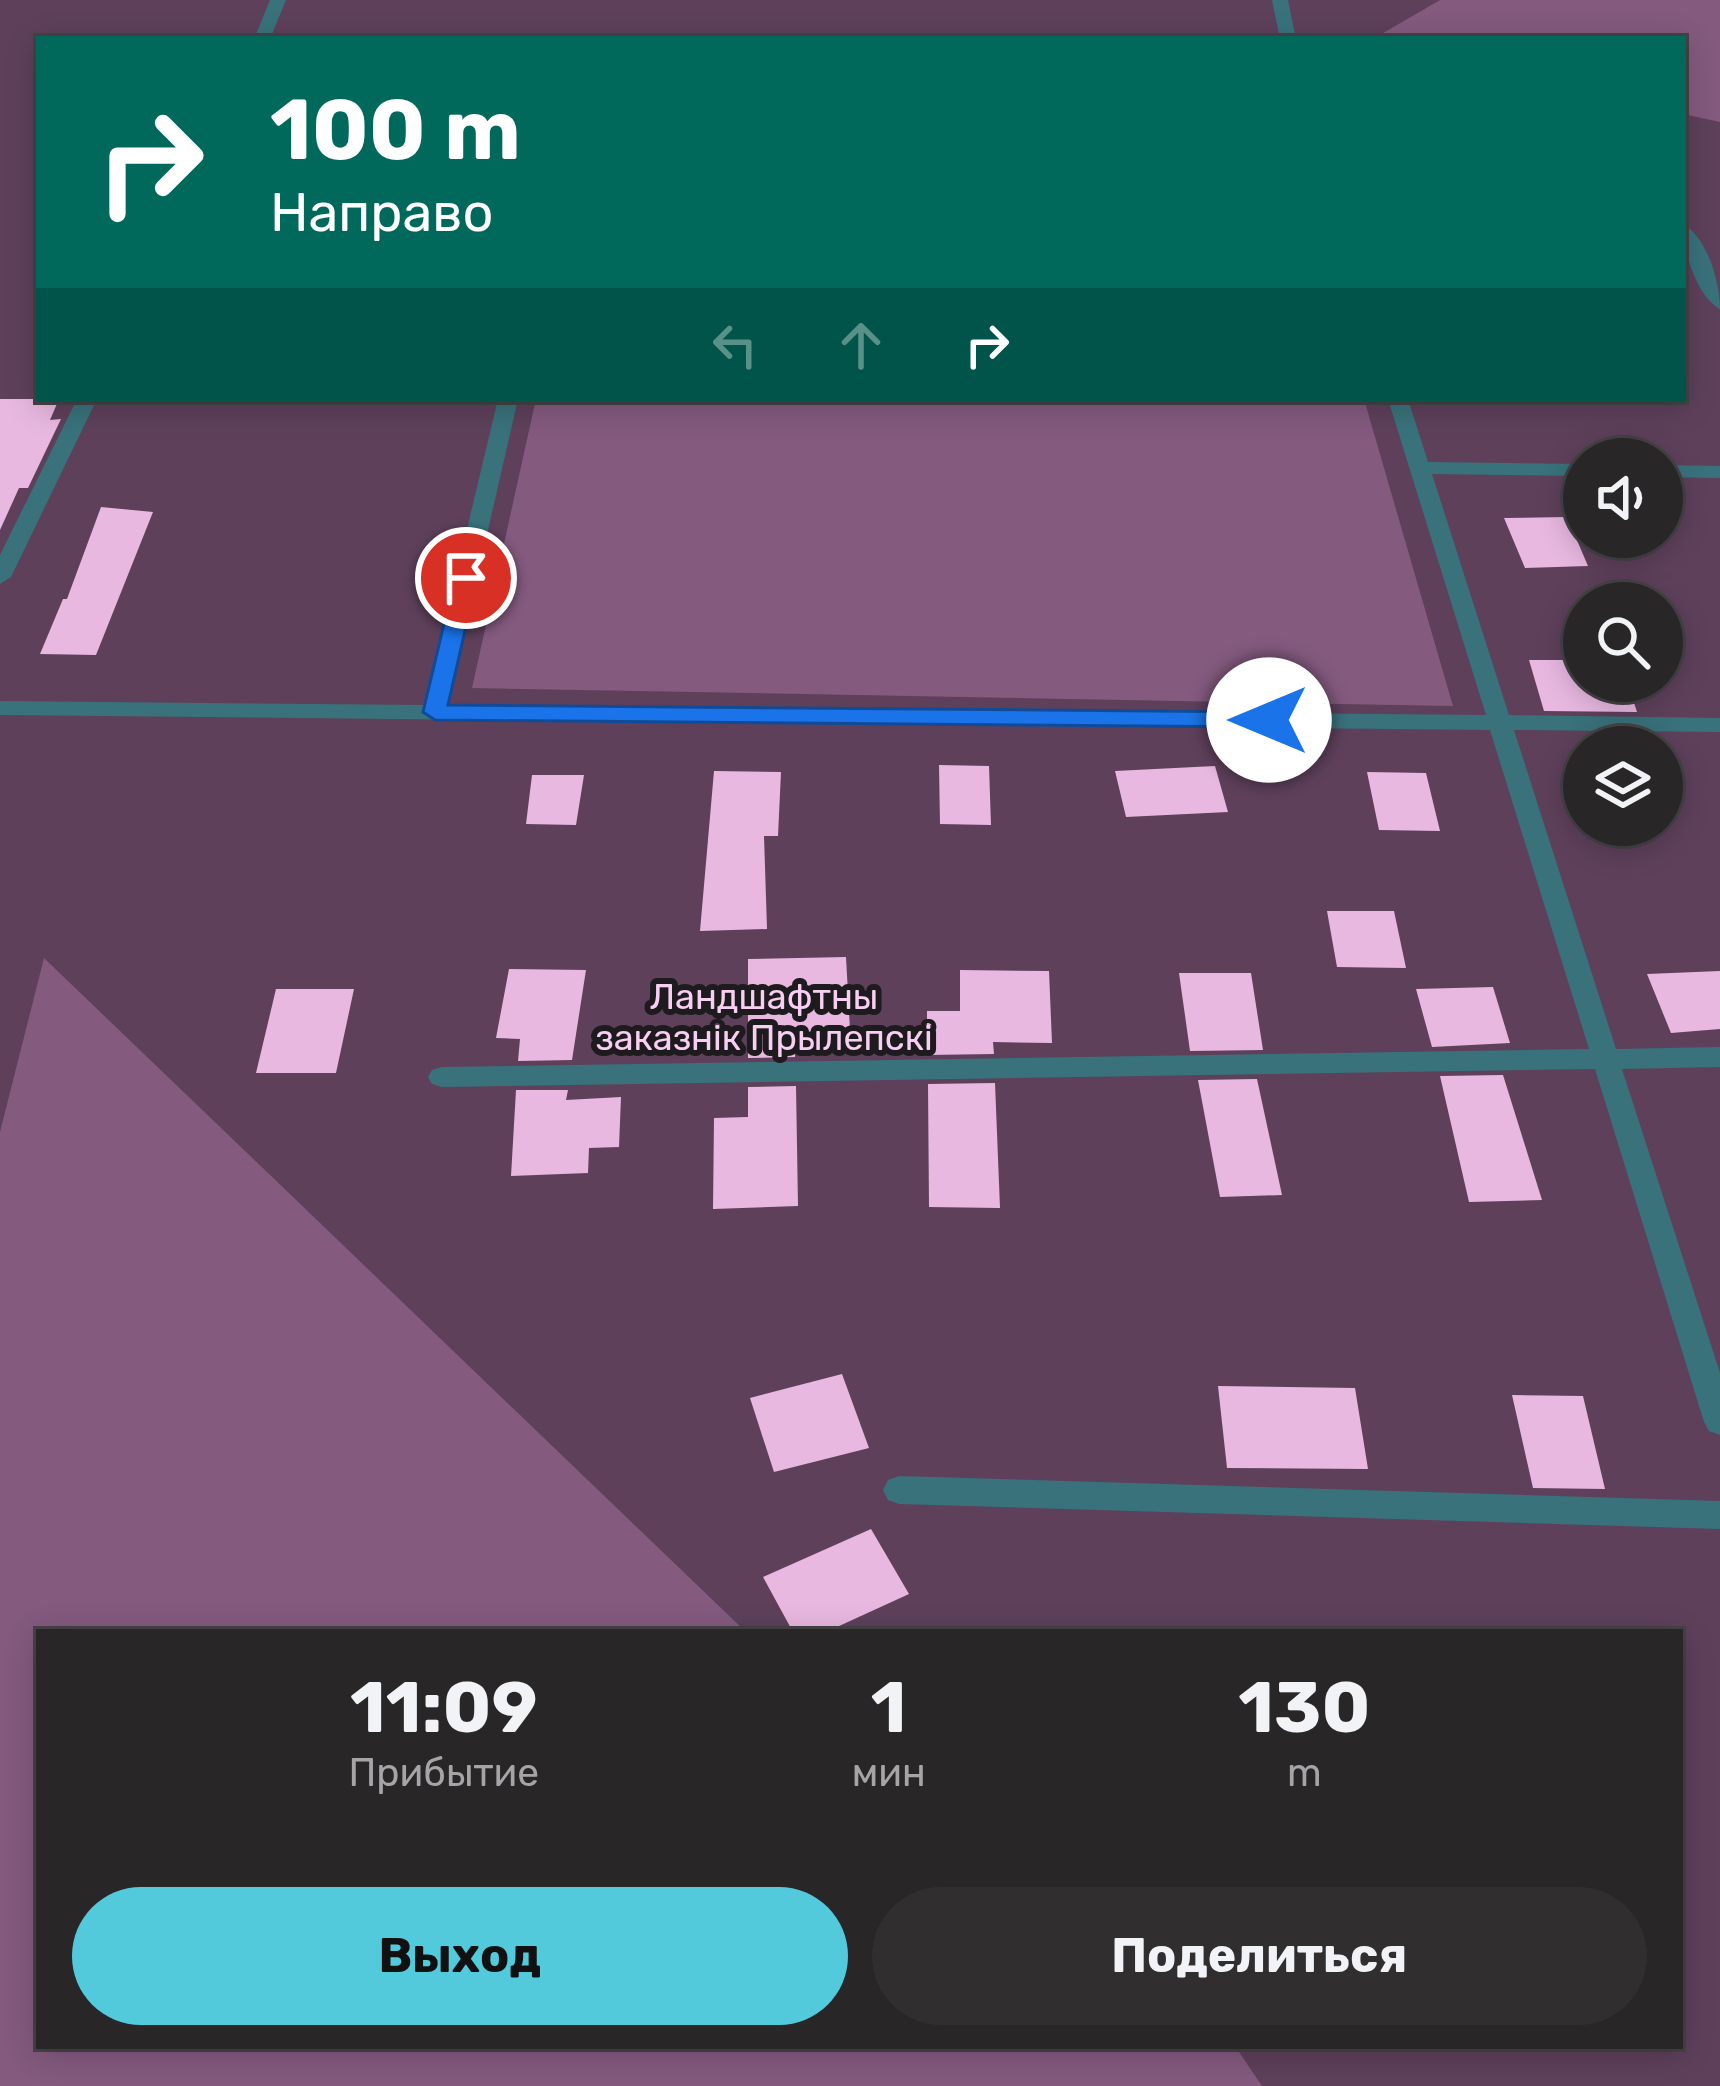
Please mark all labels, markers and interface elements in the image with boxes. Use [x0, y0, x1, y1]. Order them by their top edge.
text: 100 m [270, 80, 521, 180]
icon: right [72, 84, 228, 240]
text: Направо [270, 181, 494, 245]
icon: left [702, 312, 768, 378]
icon: ahead [828, 312, 894, 378]
icon: right [954, 312, 1020, 378]
map controls [1563, 438, 1683, 846]
button: sound [1563, 438, 1683, 558]
pin [415, 527, 517, 629]
icon: arrive [433, 545, 499, 611]
button: search [1563, 582, 1683, 702]
position arrow [1206, 657, 1332, 783]
button: layers [1563, 726, 1683, 846]
park label: Ландшафтны заказнік Прылепскі [595, 975, 933, 1059]
text: 11:09 [350, 1665, 538, 1750]
text: 1 [871, 1665, 907, 1750]
text: 130 [1238, 1665, 1370, 1750]
text: Прибытие [349, 1750, 539, 1796]
text: мин [852, 1750, 926, 1796]
text: m [1287, 1750, 1322, 1796]
button: Выход [72, 1887, 848, 2025]
button: Поделиться [872, 1887, 1647, 2025]

